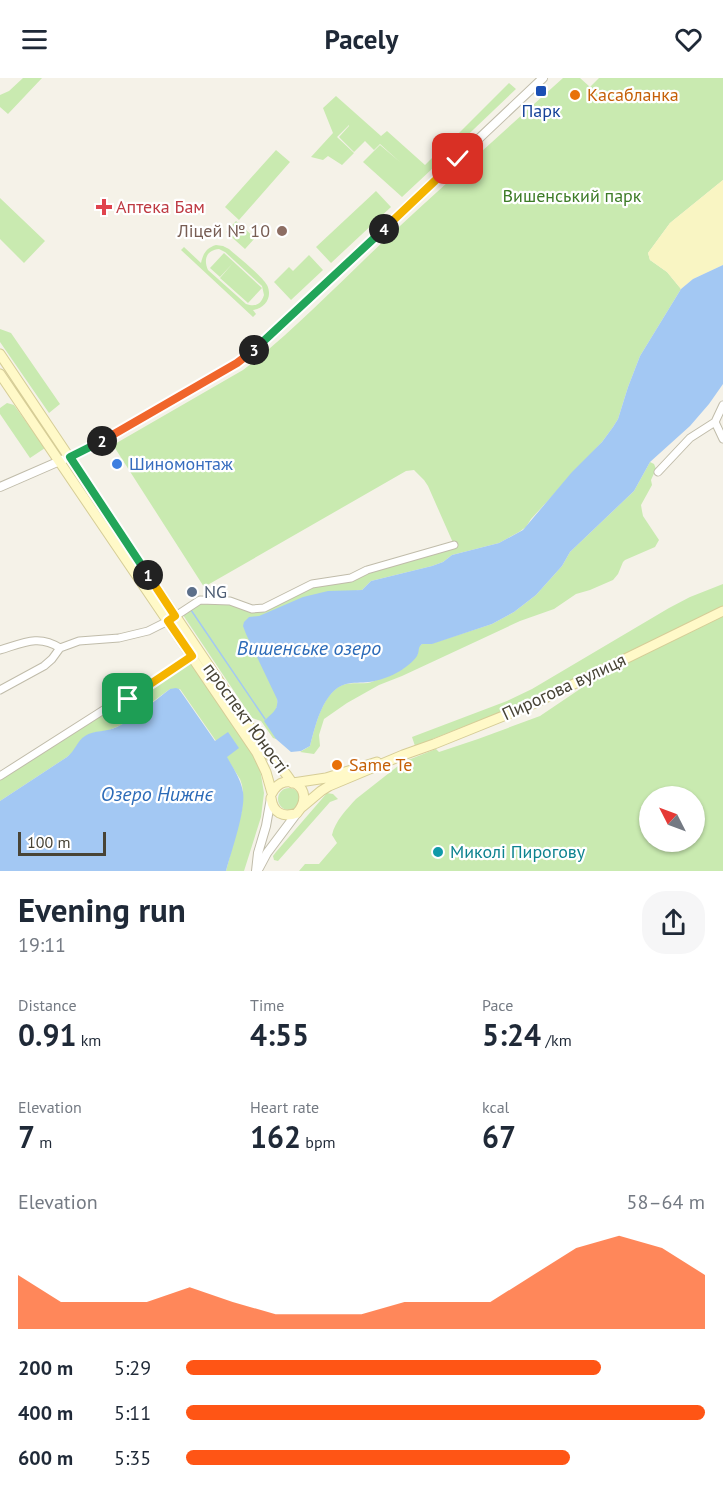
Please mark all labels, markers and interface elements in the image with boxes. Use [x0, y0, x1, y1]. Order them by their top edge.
text: Pacely [325, 22, 398, 56]
icon: menu [18, 23, 51, 56]
icon: heart [672, 23, 705, 56]
place label: Касабланка [587, 83, 679, 106]
marker: Парк [534, 84, 548, 98]
marker: Касабланка [568, 88, 582, 102]
place label: Парк [521, 99, 561, 122]
pin [432, 133, 483, 184]
icon: check [441, 142, 474, 175]
park label: Вишенський парк [503, 184, 642, 207]
place label: Аптека Бам [116, 195, 205, 218]
marker: Аптека Бам [97, 200, 111, 214]
pin: 4 [369, 214, 399, 244]
place label: Ліцей № 10 [176, 219, 270, 242]
text: 4 [379, 219, 389, 239]
marker: Ліцей № 10 [275, 224, 289, 238]
pin: 3 [239, 335, 269, 365]
text: 3 [249, 340, 259, 360]
pin: 2 [87, 426, 117, 456]
text: 2 [97, 431, 107, 451]
place label: Шиномонтаж [129, 452, 233, 475]
marker: Шиномонтаж [110, 457, 124, 471]
pin: 1 [133, 560, 163, 590]
text: 1 [143, 565, 153, 585]
place label: NG [204, 580, 227, 603]
marker: NG [185, 585, 199, 599]
water label: Вишенське озеро [237, 635, 381, 661]
street label: Пирогова вулиця [498, 648, 629, 725]
street label: проспект Юності [199, 658, 294, 778]
pin [102, 673, 153, 724]
icon: arrive [111, 682, 144, 715]
place label: Same Te [349, 753, 412, 776]
marker: Same Te [330, 758, 344, 772]
water label: Озеро Нижнє [101, 781, 213, 807]
north arrow [639, 786, 705, 852]
map controls [639, 786, 705, 852]
scale bar [18, 829, 106, 856]
text: 100 m [27, 832, 70, 852]
place label: Миколі Пирогову [450, 840, 586, 863]
marker: Миколі Пирогову [431, 845, 445, 859]
text: Evening run [18, 888, 186, 931]
button: share [642, 891, 705, 954]
text: 19:11 [18, 932, 66, 958]
text: Distance [18, 995, 77, 1015]
text: Time [250, 995, 284, 1015]
text: Pace [482, 995, 513, 1015]
text: 0.91 [18, 1015, 76, 1054]
text: 4:55 [250, 1015, 309, 1054]
text: 5:24 [482, 1015, 541, 1054]
text: km [76, 1030, 101, 1050]
text: /km [541, 1030, 572, 1050]
text: Elevation [18, 1097, 82, 1117]
text: Heart rate [250, 1097, 319, 1117]
text: kcal [482, 1097, 509, 1117]
text: 7 [18, 1117, 35, 1156]
text: 162 [250, 1117, 301, 1156]
text: 67 [482, 1117, 516, 1156]
text: m [35, 1132, 52, 1152]
text: bpm [301, 1132, 336, 1152]
text: Elevation [18, 1189, 98, 1215]
text: 58–64 m [627, 1189, 705, 1215]
text: 200 m [18, 1355, 73, 1381]
text: 5:29 [114, 1355, 151, 1381]
text: 400 m [18, 1400, 73, 1426]
text: 5:11 [114, 1400, 151, 1426]
text: 600 m [18, 1445, 73, 1471]
text: 5:35 [114, 1445, 151, 1471]

